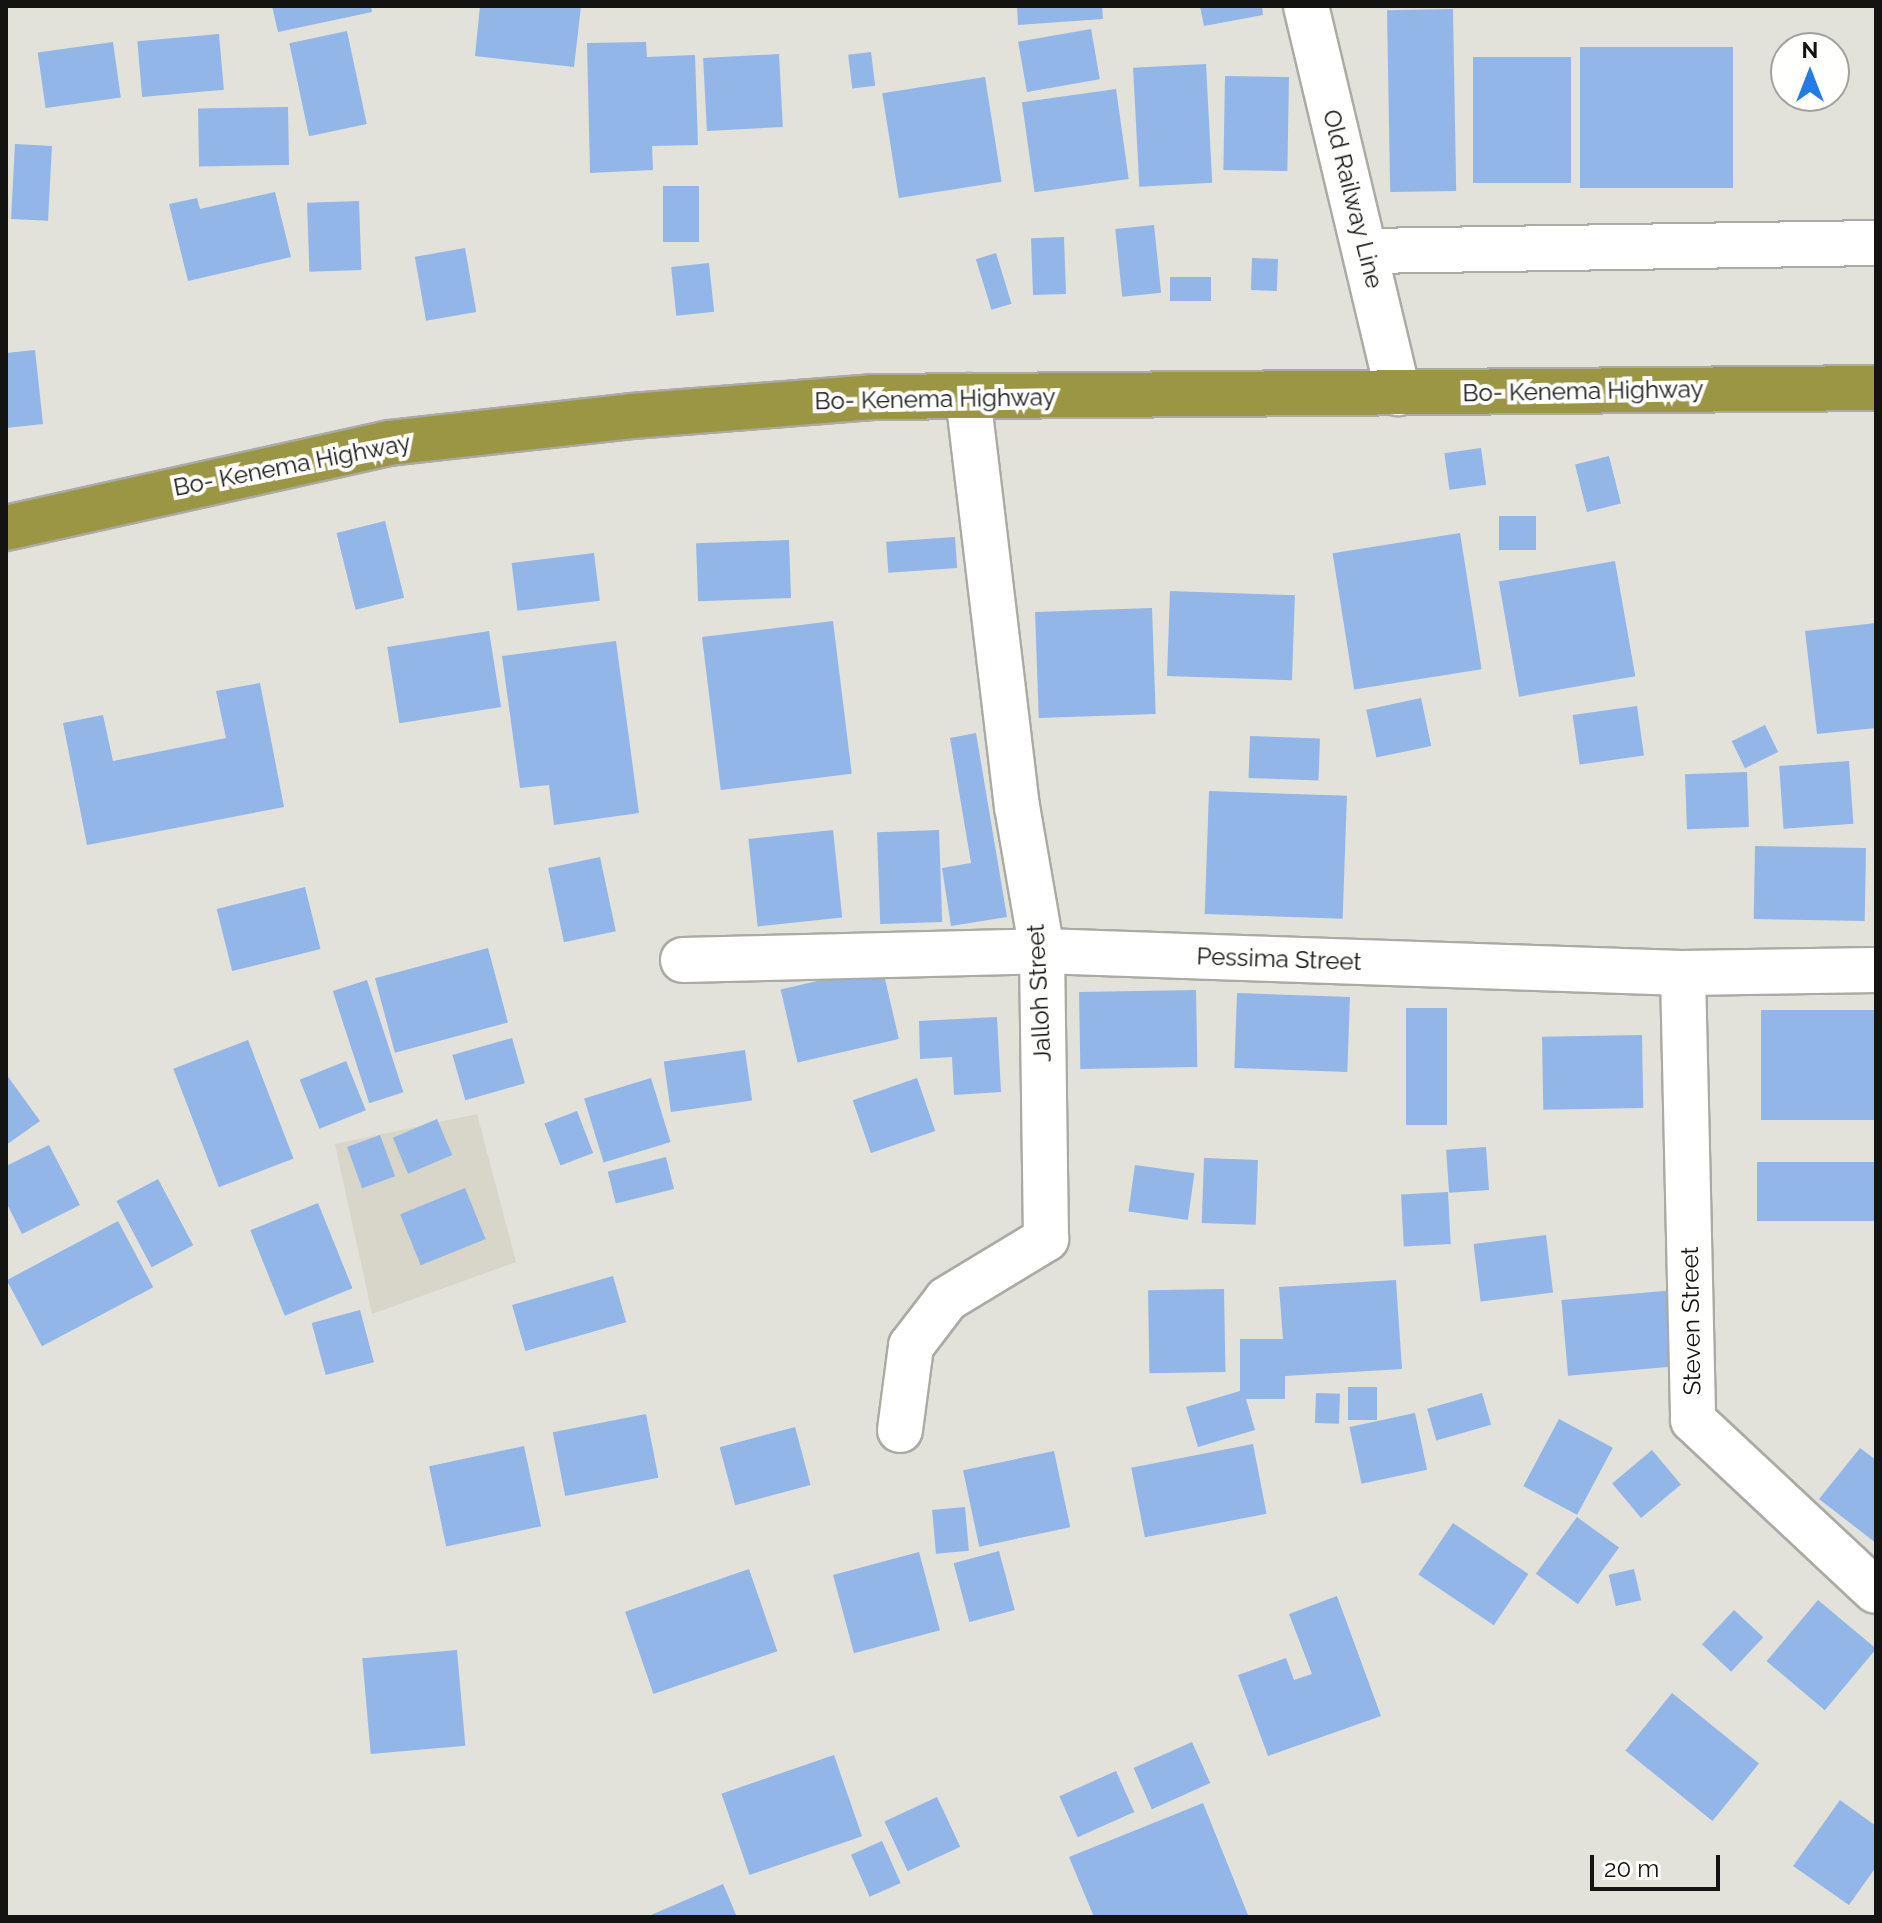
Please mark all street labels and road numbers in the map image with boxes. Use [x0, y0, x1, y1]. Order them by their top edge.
street label: Old Railway Line [1317, 106, 1389, 292]
street label: Bo- Kenema Highway [1462, 374, 1704, 408]
street label: Bo- Kenema Highway [814, 382, 1056, 416]
street label: Bo- Kenema Highway [171, 428, 413, 502]
street label: Jalloh Street [1021, 923, 1057, 1063]
street label: Pessima Street [1196, 942, 1362, 976]
street label: Steven Street [1675, 1246, 1707, 1396]

